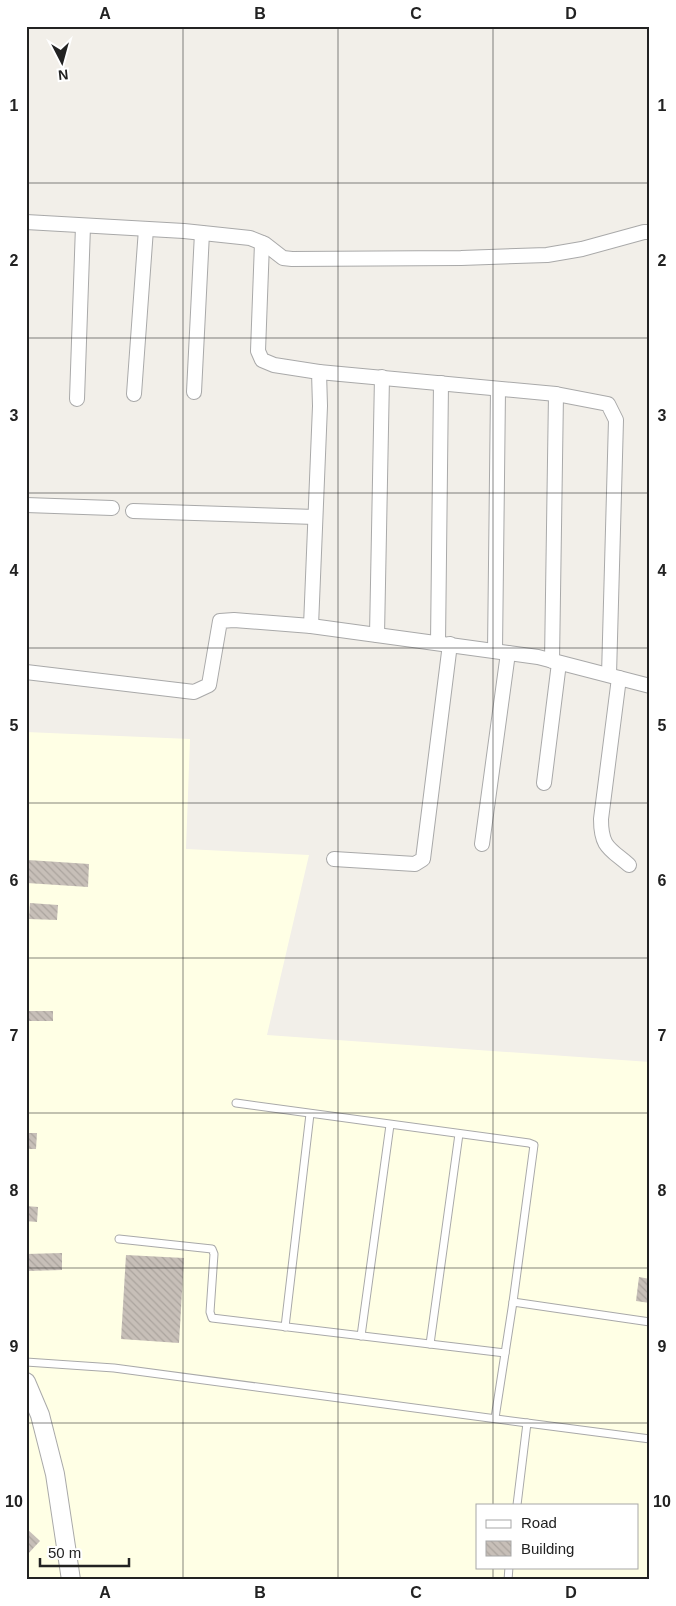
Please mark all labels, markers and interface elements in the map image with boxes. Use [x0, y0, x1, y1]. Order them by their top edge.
text: A [99, 5, 111, 22]
text: B [254, 5, 266, 22]
text: C [410, 5, 422, 22]
text: D [565, 5, 577, 22]
north arrow [38, 38, 88, 88]
text: N [57, 66, 69, 83]
text: 1 [10, 97, 19, 114]
text: 1 [658, 97, 667, 114]
text: 2 [10, 252, 19, 269]
text: 2 [658, 252, 667, 269]
text: 3 [10, 407, 19, 424]
text: 3 [658, 407, 667, 424]
text: 4 [10, 562, 19, 579]
text: 4 [658, 562, 667, 579]
text: 5 [10, 717, 19, 734]
text: 5 [658, 717, 667, 734]
text: 6 [10, 872, 19, 889]
text: 6 [658, 872, 667, 889]
text: 7 [10, 1027, 19, 1044]
text: 7 [658, 1027, 667, 1044]
text: 8 [10, 1182, 19, 1199]
text: 8 [658, 1182, 667, 1199]
text: 9 [10, 1338, 19, 1355]
text: 9 [658, 1338, 667, 1355]
text: 10 [5, 1493, 23, 1510]
text: 10 [653, 1493, 671, 1510]
legend [476, 1504, 638, 1568]
text: Road [521, 1514, 557, 1531]
scale bar [40, 1536, 129, 1568]
text: Building [521, 1540, 574, 1557]
text: 50 m [48, 1544, 81, 1561]
text: A [99, 1584, 111, 1601]
text: B [254, 1584, 266, 1601]
text: C [410, 1584, 422, 1601]
text: D [565, 1584, 577, 1601]

